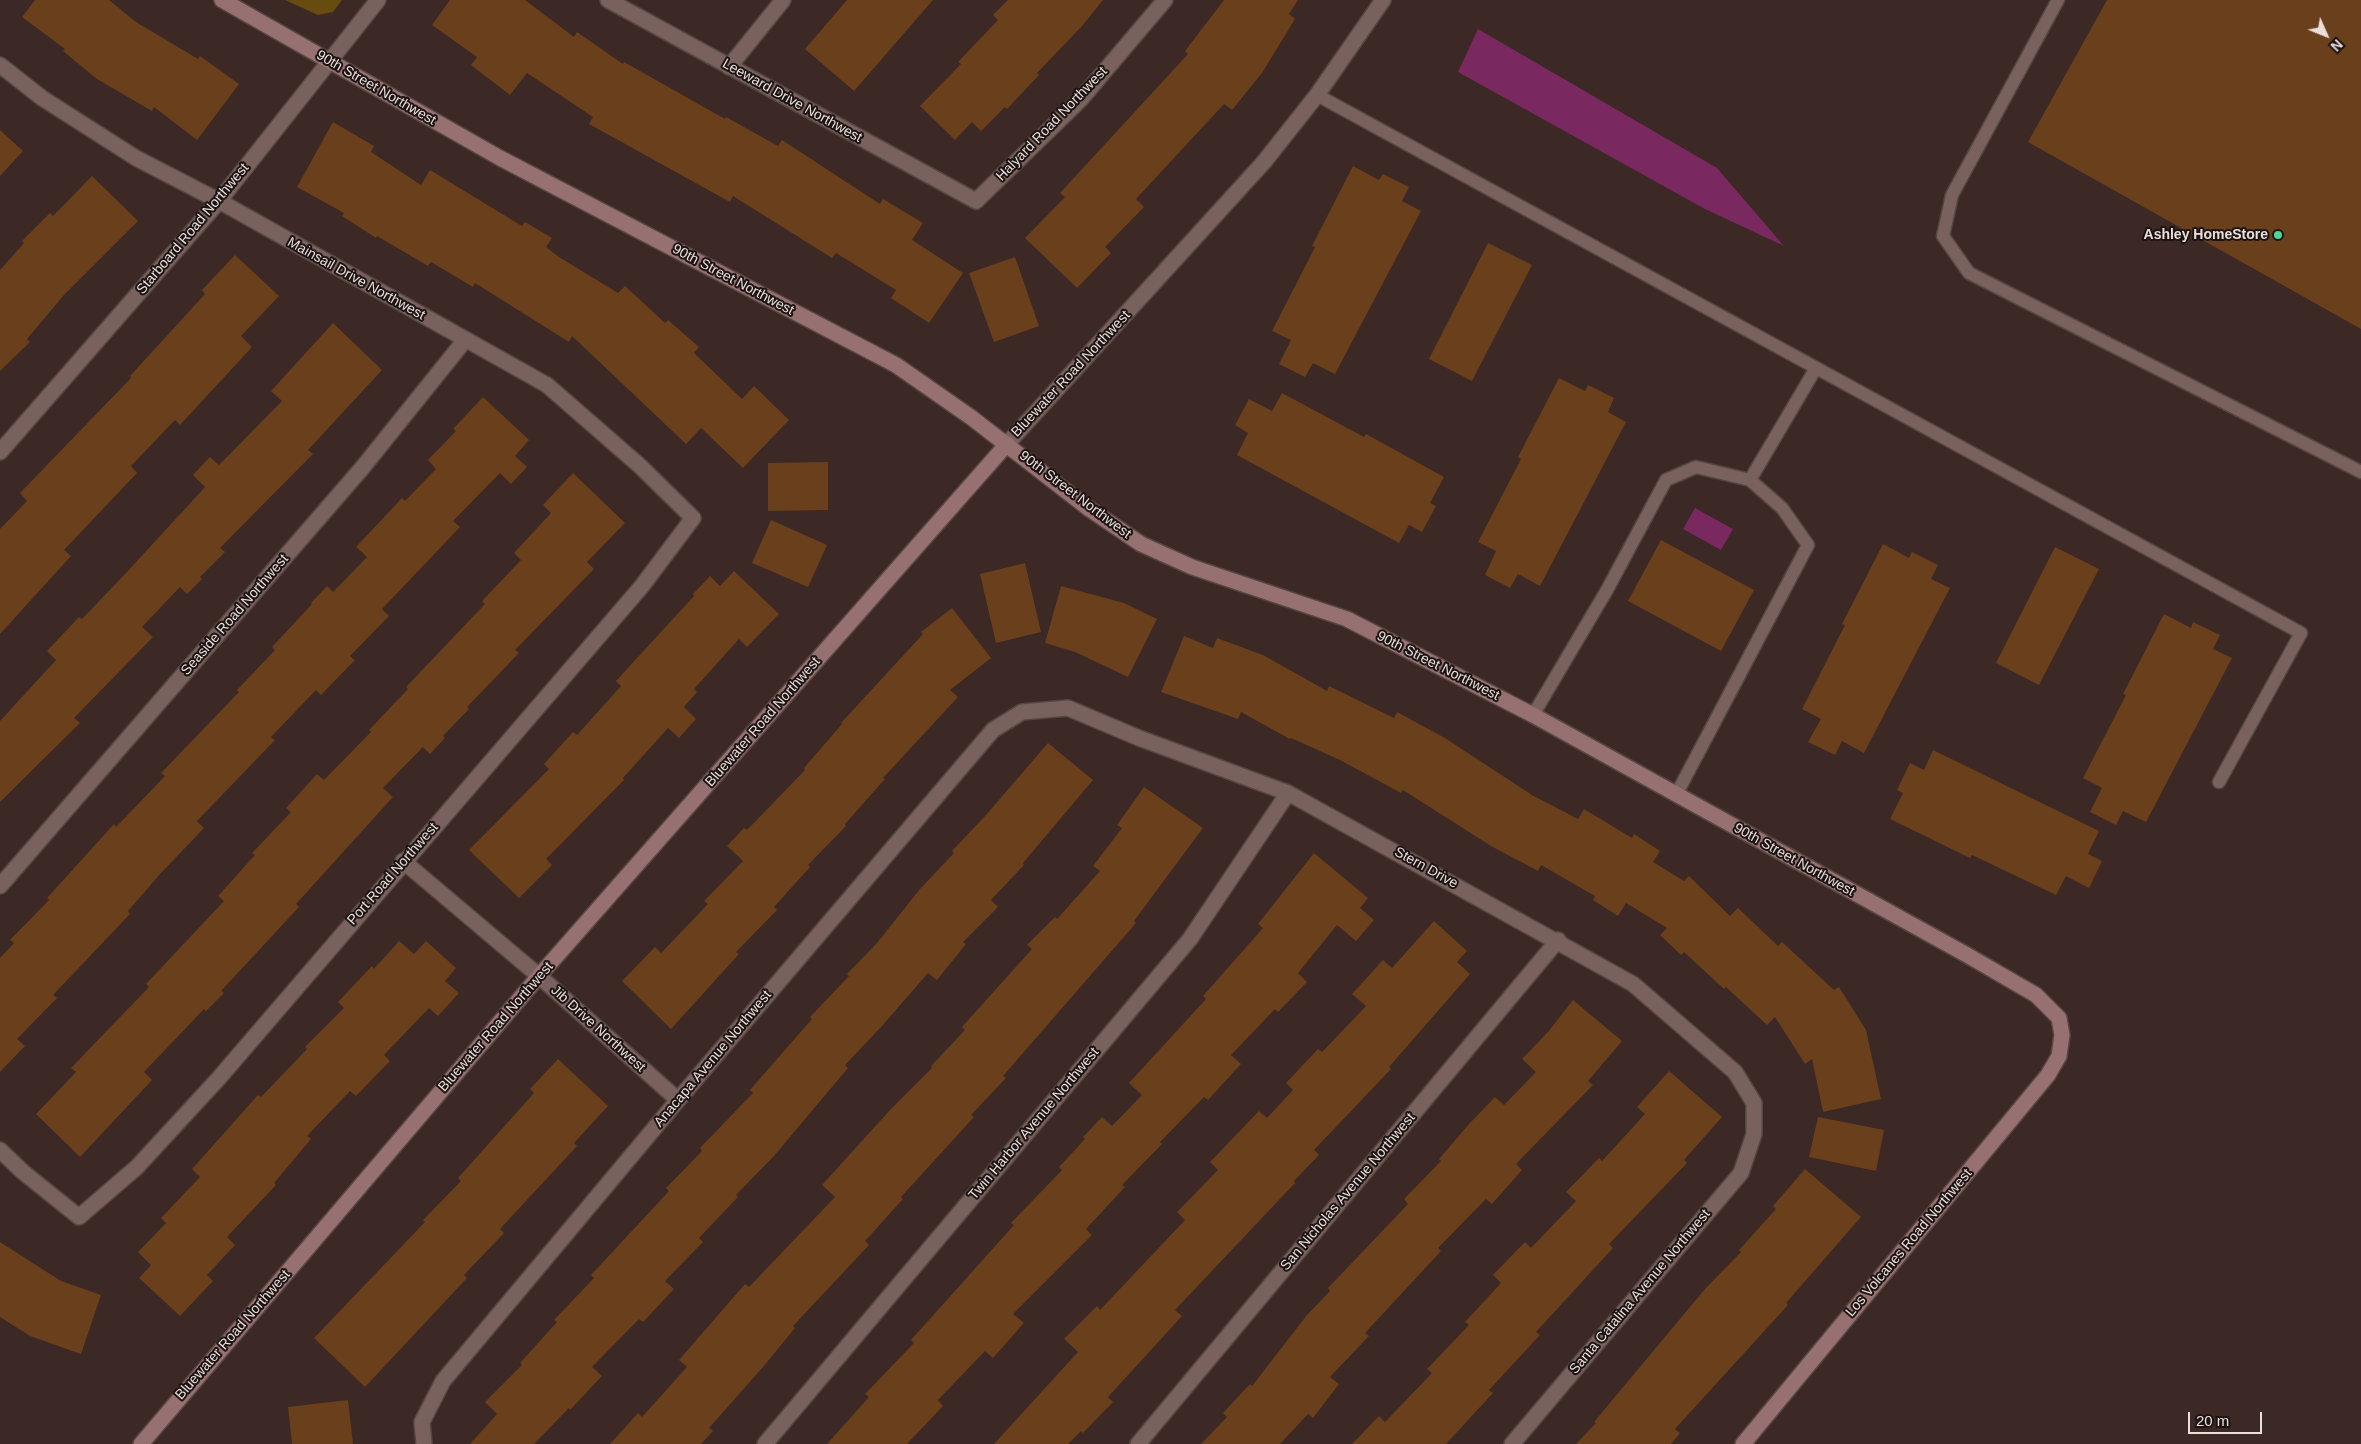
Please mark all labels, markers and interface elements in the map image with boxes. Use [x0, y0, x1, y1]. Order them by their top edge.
north arrow [2301, 10, 2351, 60]
text: N [2328, 36, 2346, 55]
street label: 90th Street Northwest [313, 47, 439, 129]
street label: Leeward Drive Northwest [719, 56, 865, 146]
street label: Halyard Road Northwest [993, 63, 1111, 185]
street label: Starboard Road Northwest [133, 160, 253, 298]
place label: Ashley HomeStore [2144, 227, 2268, 243]
marker: Ashley HomeStore [2272, 229, 2284, 241]
street label: Mainsail Drive Northwest [284, 234, 428, 324]
street label: 90th Street Northwest [669, 241, 797, 319]
street label: Bluewater Road Northwest [1008, 307, 1134, 441]
street label: 90th Street Northwest [1016, 448, 1134, 542]
street label: Seaside Road Northwest [178, 551, 292, 679]
street label: 90th Street Northwest [1374, 628, 1502, 704]
street label: Bluewater Road Northwest [702, 654, 824, 790]
street label: Port Road Northwest [344, 819, 442, 929]
street label: 90th Street Northwest [1731, 820, 1857, 900]
street label: Stern Drive [1391, 844, 1461, 892]
street label: Bluewater Road Northwest [435, 959, 557, 1095]
street label: Jib Drive Northwest [547, 982, 649, 1076]
street label: Anacapa Avenue Northwest [651, 987, 775, 1131]
street label: Twin Harbor Avenue Northwest [965, 1044, 1103, 1204]
street label: San Nicholas Avenue Northwest [1277, 1110, 1419, 1274]
street label: Los Volcanes Road Northwest [1842, 1166, 1976, 1320]
street label: Santa Catalina Avenue Northwest [1566, 1206, 1714, 1378]
street label: Bluewater Road Northwest [172, 1267, 294, 1403]
scale bar [2191, 1402, 2265, 1434]
text: 20 m [2196, 1412, 2229, 1429]

